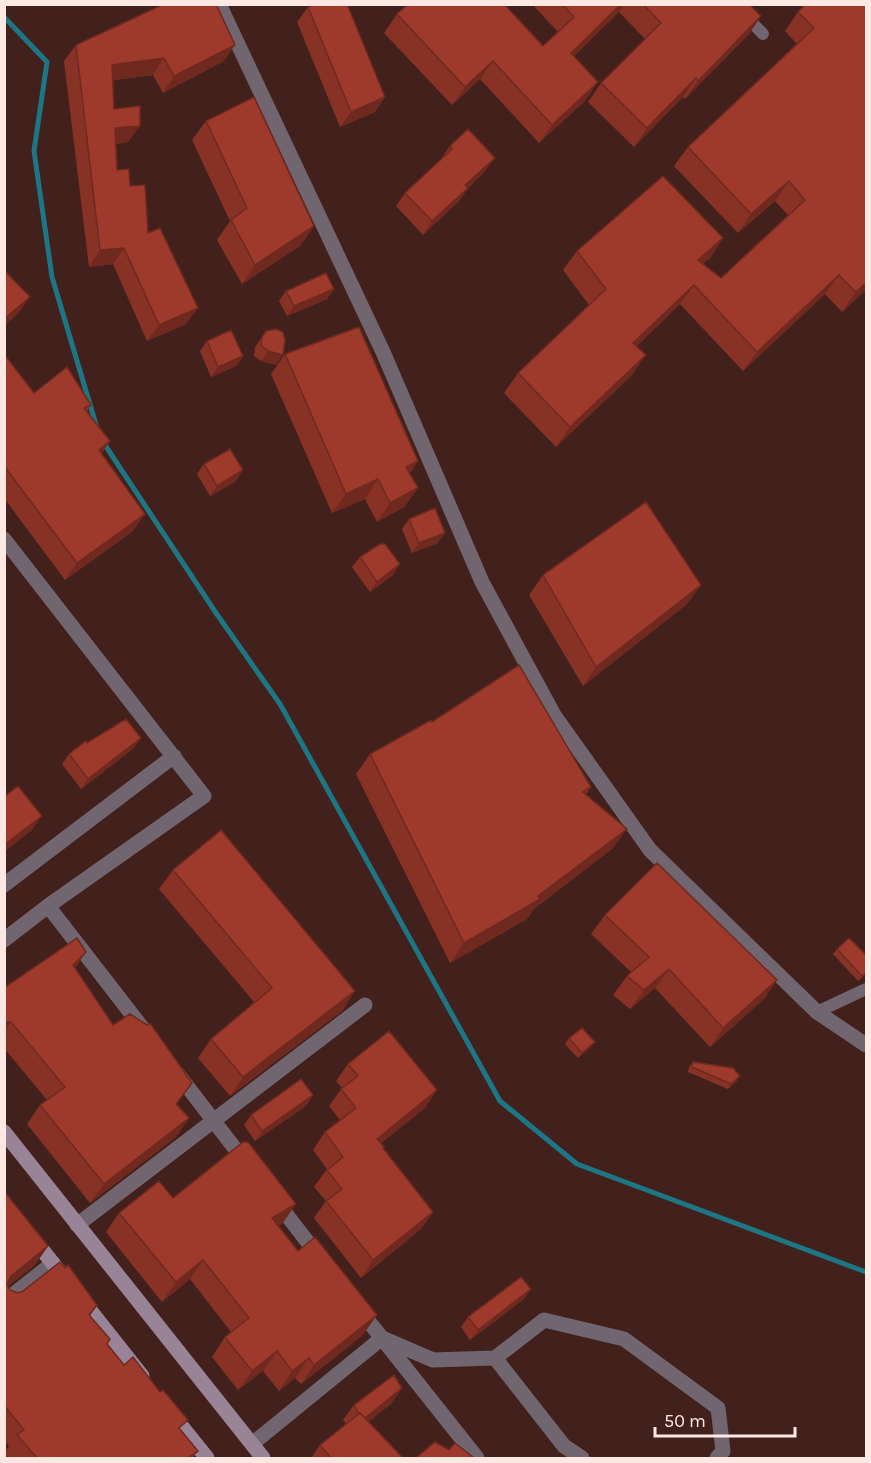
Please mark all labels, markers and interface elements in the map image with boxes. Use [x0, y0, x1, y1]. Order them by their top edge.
scale bar [655, 1400, 794, 1438]
text: 50 m [664, 1410, 706, 1432]

